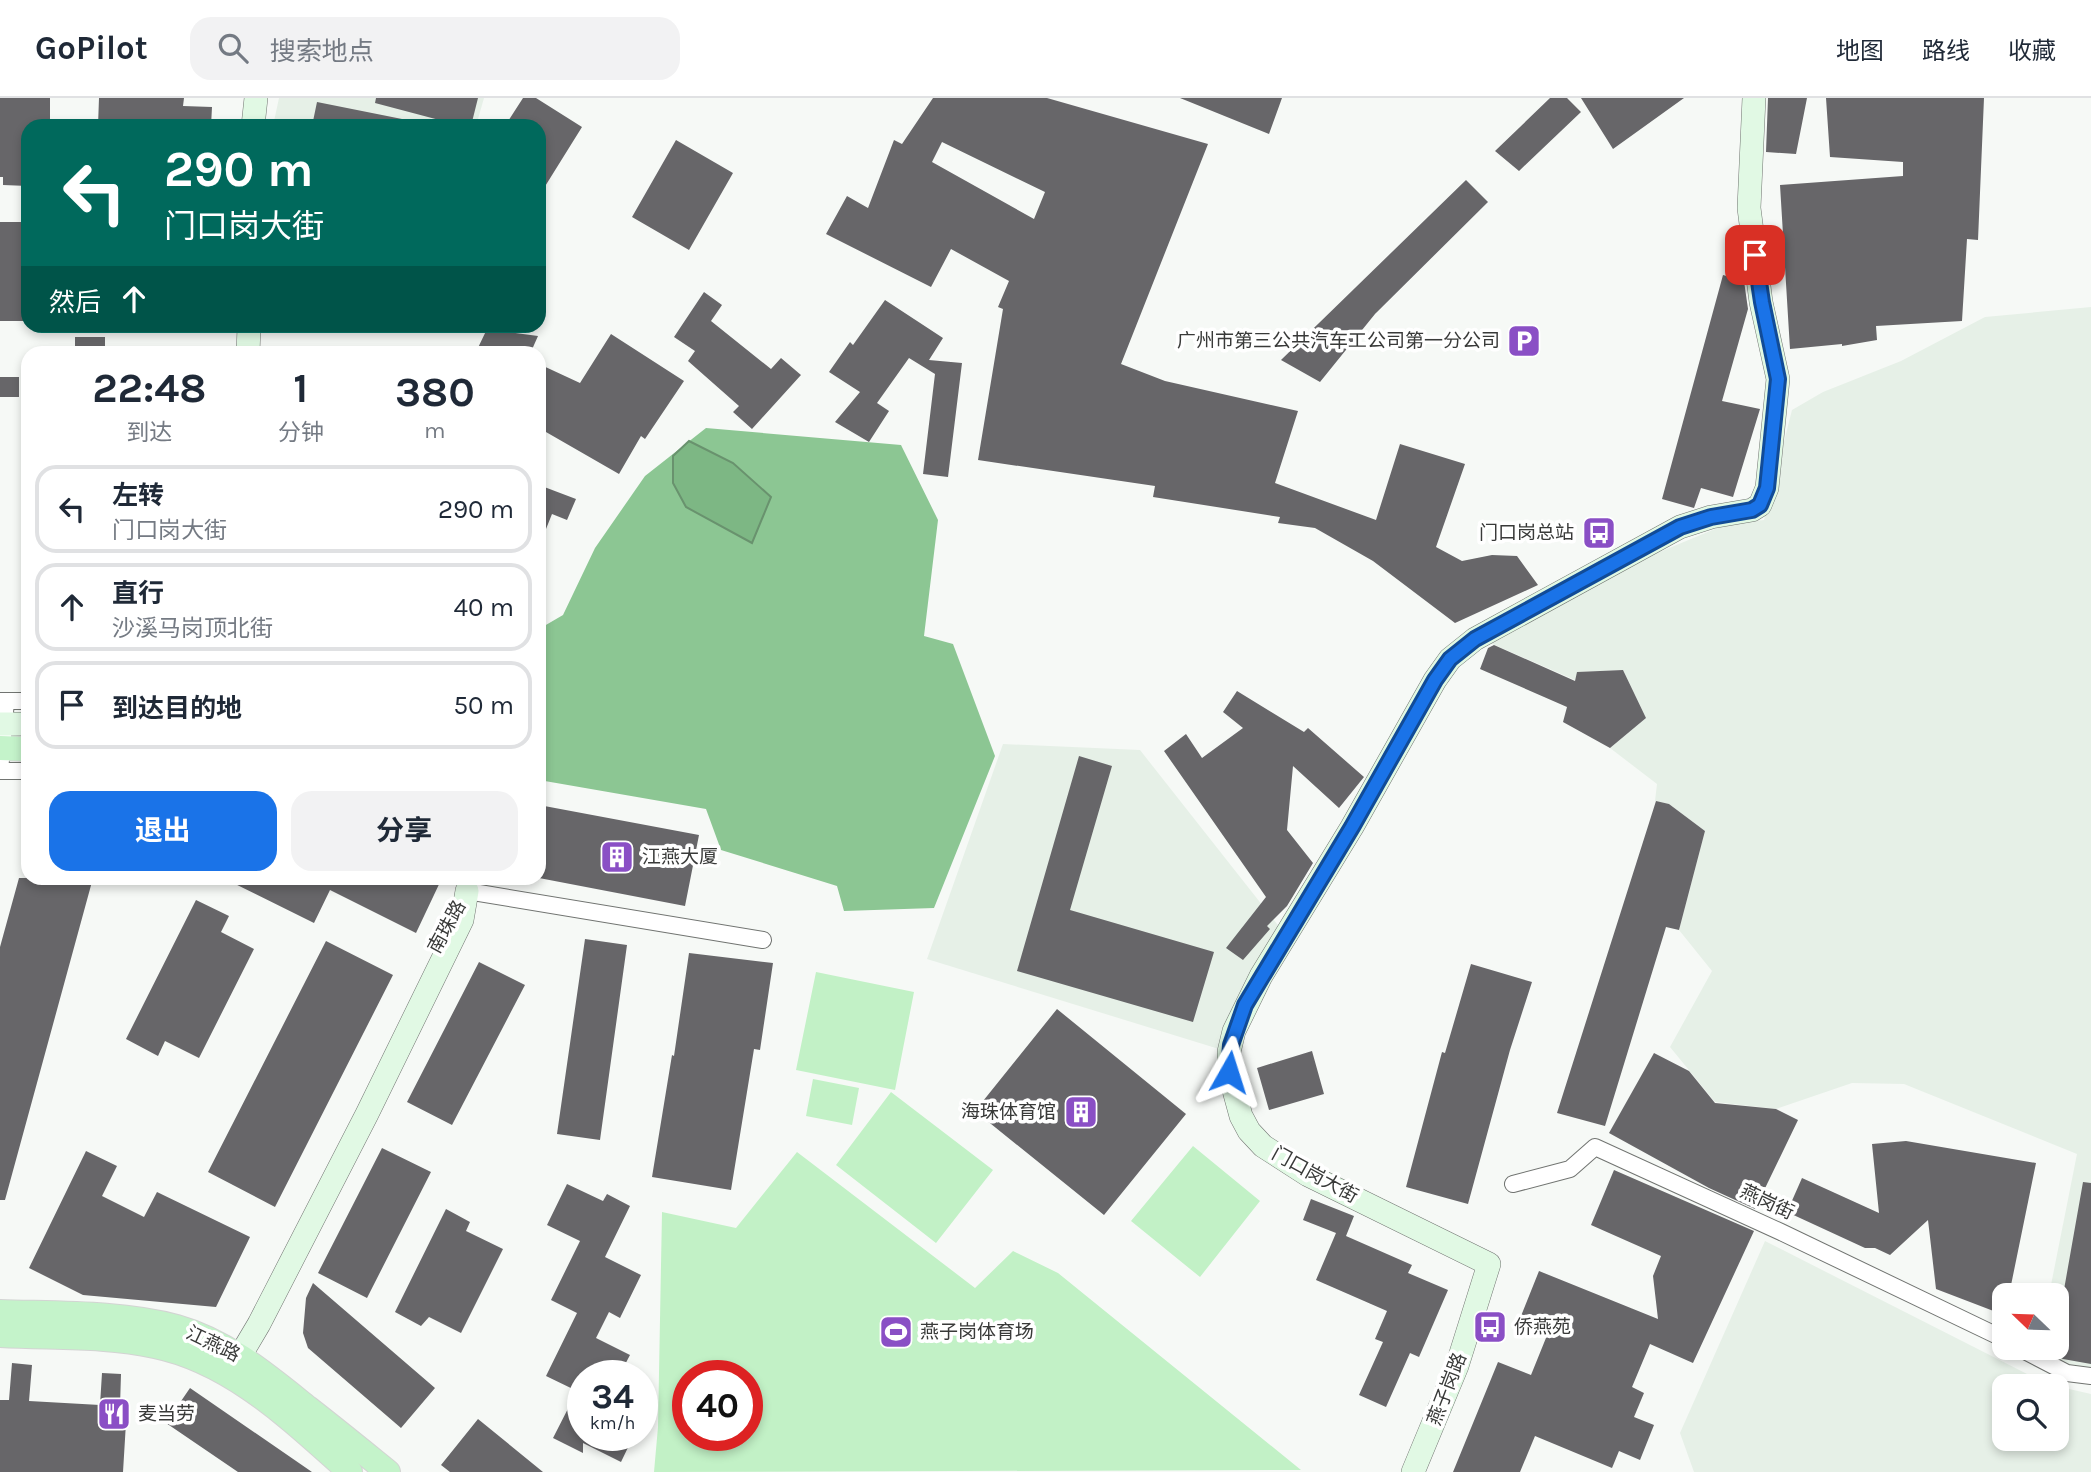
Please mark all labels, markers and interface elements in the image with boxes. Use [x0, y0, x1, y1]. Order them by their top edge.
search box [190, 17, 680, 80]
text: GoPilot [35, 29, 148, 67]
icon: search [214, 29, 252, 67]
text: 搜索地点 [270, 36, 374, 67]
text: 地图 [1836, 37, 1884, 65]
text: 路线 [1922, 37, 1970, 65]
text: 收藏 [2008, 37, 2056, 65]
text: 290 m [164, 141, 313, 198]
icon: left [49, 147, 140, 238]
text: 门口岗大街 [164, 208, 324, 245]
pin [1725, 225, 1785, 285]
icon: arrive [1736, 236, 1774, 274]
icon: ahead [115, 280, 153, 318]
text: 然后 [49, 287, 101, 318]
parking icon: 广州市第三公共汽车工公司第一分公司 [1505, 322, 1543, 360]
place label: 广州市第三公共汽车工公司第一分公司 [1177, 330, 1500, 352]
text: 22:48 [92, 363, 207, 413]
text: 1 [293, 363, 308, 413]
text: 380 [395, 367, 475, 417]
text: m [424, 417, 446, 444]
text: 到达 [126, 419, 172, 446]
text: 分钟 [278, 419, 324, 446]
text: 左转 [112, 480, 164, 511]
icon: left [53, 490, 91, 528]
text: 290 m [438, 494, 514, 525]
bus stop icon: 门口岗总站 [1580, 514, 1618, 552]
text: 门口岗大街 [112, 517, 227, 544]
place label: 门口岗总站 [1479, 522, 1574, 544]
text: 直行 [112, 578, 164, 609]
icon: ahead [53, 588, 91, 626]
text: 40 m [454, 592, 514, 623]
text: 沙溪马岗顶北街 [112, 615, 273, 642]
icon: arrive [53, 686, 91, 724]
text: 50 m [453, 690, 514, 721]
text: 到达目的地 [112, 693, 242, 724]
button: 退出 [49, 791, 277, 871]
button: 分享 [291, 791, 518, 871]
building icon: 江燕大厦 [598, 838, 636, 876]
place label: 江燕大厦 [642, 846, 718, 868]
street label: 南珠路 [424, 897, 470, 957]
position arrow [1192, 1035, 1266, 1109]
building icon: 海珠体育馆 [1062, 1093, 1100, 1131]
place label: 海珠体育馆 [961, 1101, 1056, 1123]
street label: 门口岗大街 [1268, 1142, 1362, 1208]
street label: 燕岗街 [1737, 1180, 1797, 1224]
north arrow [1992, 1283, 2068, 1360]
map controls [1992, 1283, 2069, 1451]
bus stop icon: 侨燕苑 [1471, 1308, 1509, 1346]
sports icon: 燕子岗体育场 [877, 1313, 915, 1351]
place label: 侨燕苑 [1514, 1316, 1571, 1338]
place label: 燕子岗体育场 [920, 1321, 1034, 1343]
street label: 江燕路 [183, 1322, 243, 1366]
street label: 燕子岗路 [1423, 1350, 1471, 1428]
speed limit sign: 40 [672, 1360, 763, 1451]
button: search [1992, 1374, 2069, 1451]
text: 34 [591, 1376, 634, 1417]
restaurant icon: 麦当劳 [95, 1395, 133, 1433]
place label: 麦当劳 [138, 1403, 195, 1425]
text: km/h [590, 1412, 635, 1434]

